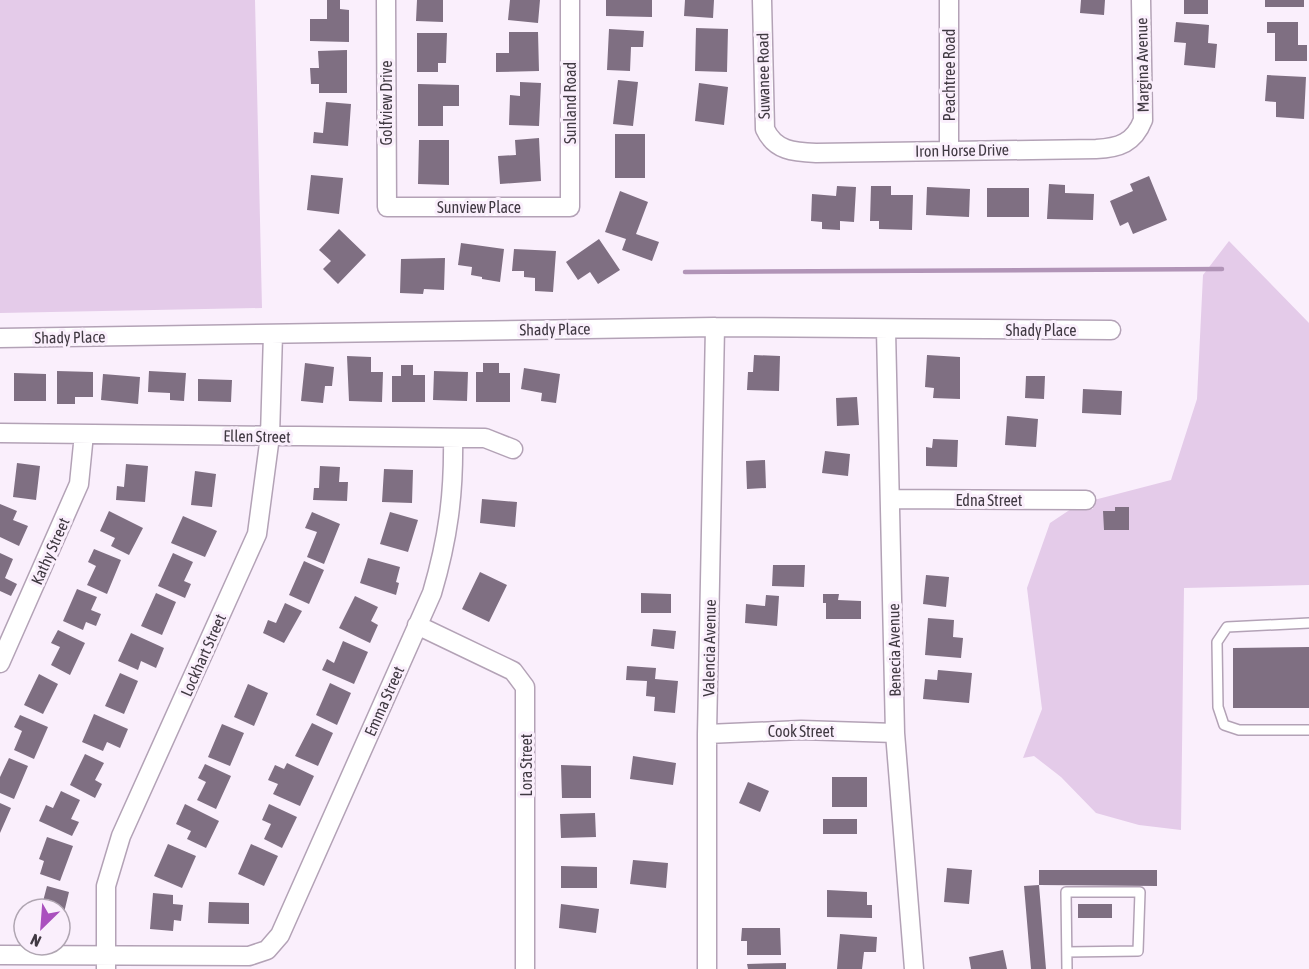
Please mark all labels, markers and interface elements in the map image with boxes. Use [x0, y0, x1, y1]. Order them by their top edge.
street label: Margina Avenue [1132, 18, 1153, 112]
street label: Peachtree Road [940, 29, 958, 121]
street label: Suwanee Road [753, 33, 773, 119]
street label: Golfview Drive [377, 61, 395, 145]
street label: Sunland Road [561, 62, 579, 144]
street label: Iron Horse Drive [915, 140, 1009, 160]
street label: Sunview Place [437, 198, 521, 216]
street label: Shady Place [519, 319, 591, 340]
street label: Shady Place [1006, 321, 1077, 340]
street label: Shady Place [34, 327, 106, 348]
street label: Ellen Street [223, 426, 291, 446]
street label: Edna Street [956, 491, 1023, 509]
street label: Kathy Street [27, 514, 74, 588]
street label: Valencia Avenue [699, 599, 719, 697]
street label: Benecia Avenue [884, 603, 904, 697]
street label: Lockhart Street [177, 611, 229, 699]
street label: Emma Street [361, 663, 408, 739]
street label: Cook Street [768, 722, 835, 740]
street label: Lora Street [517, 733, 535, 796]
north arrow [12, 897, 72, 957]
text: N [28, 930, 44, 951]

